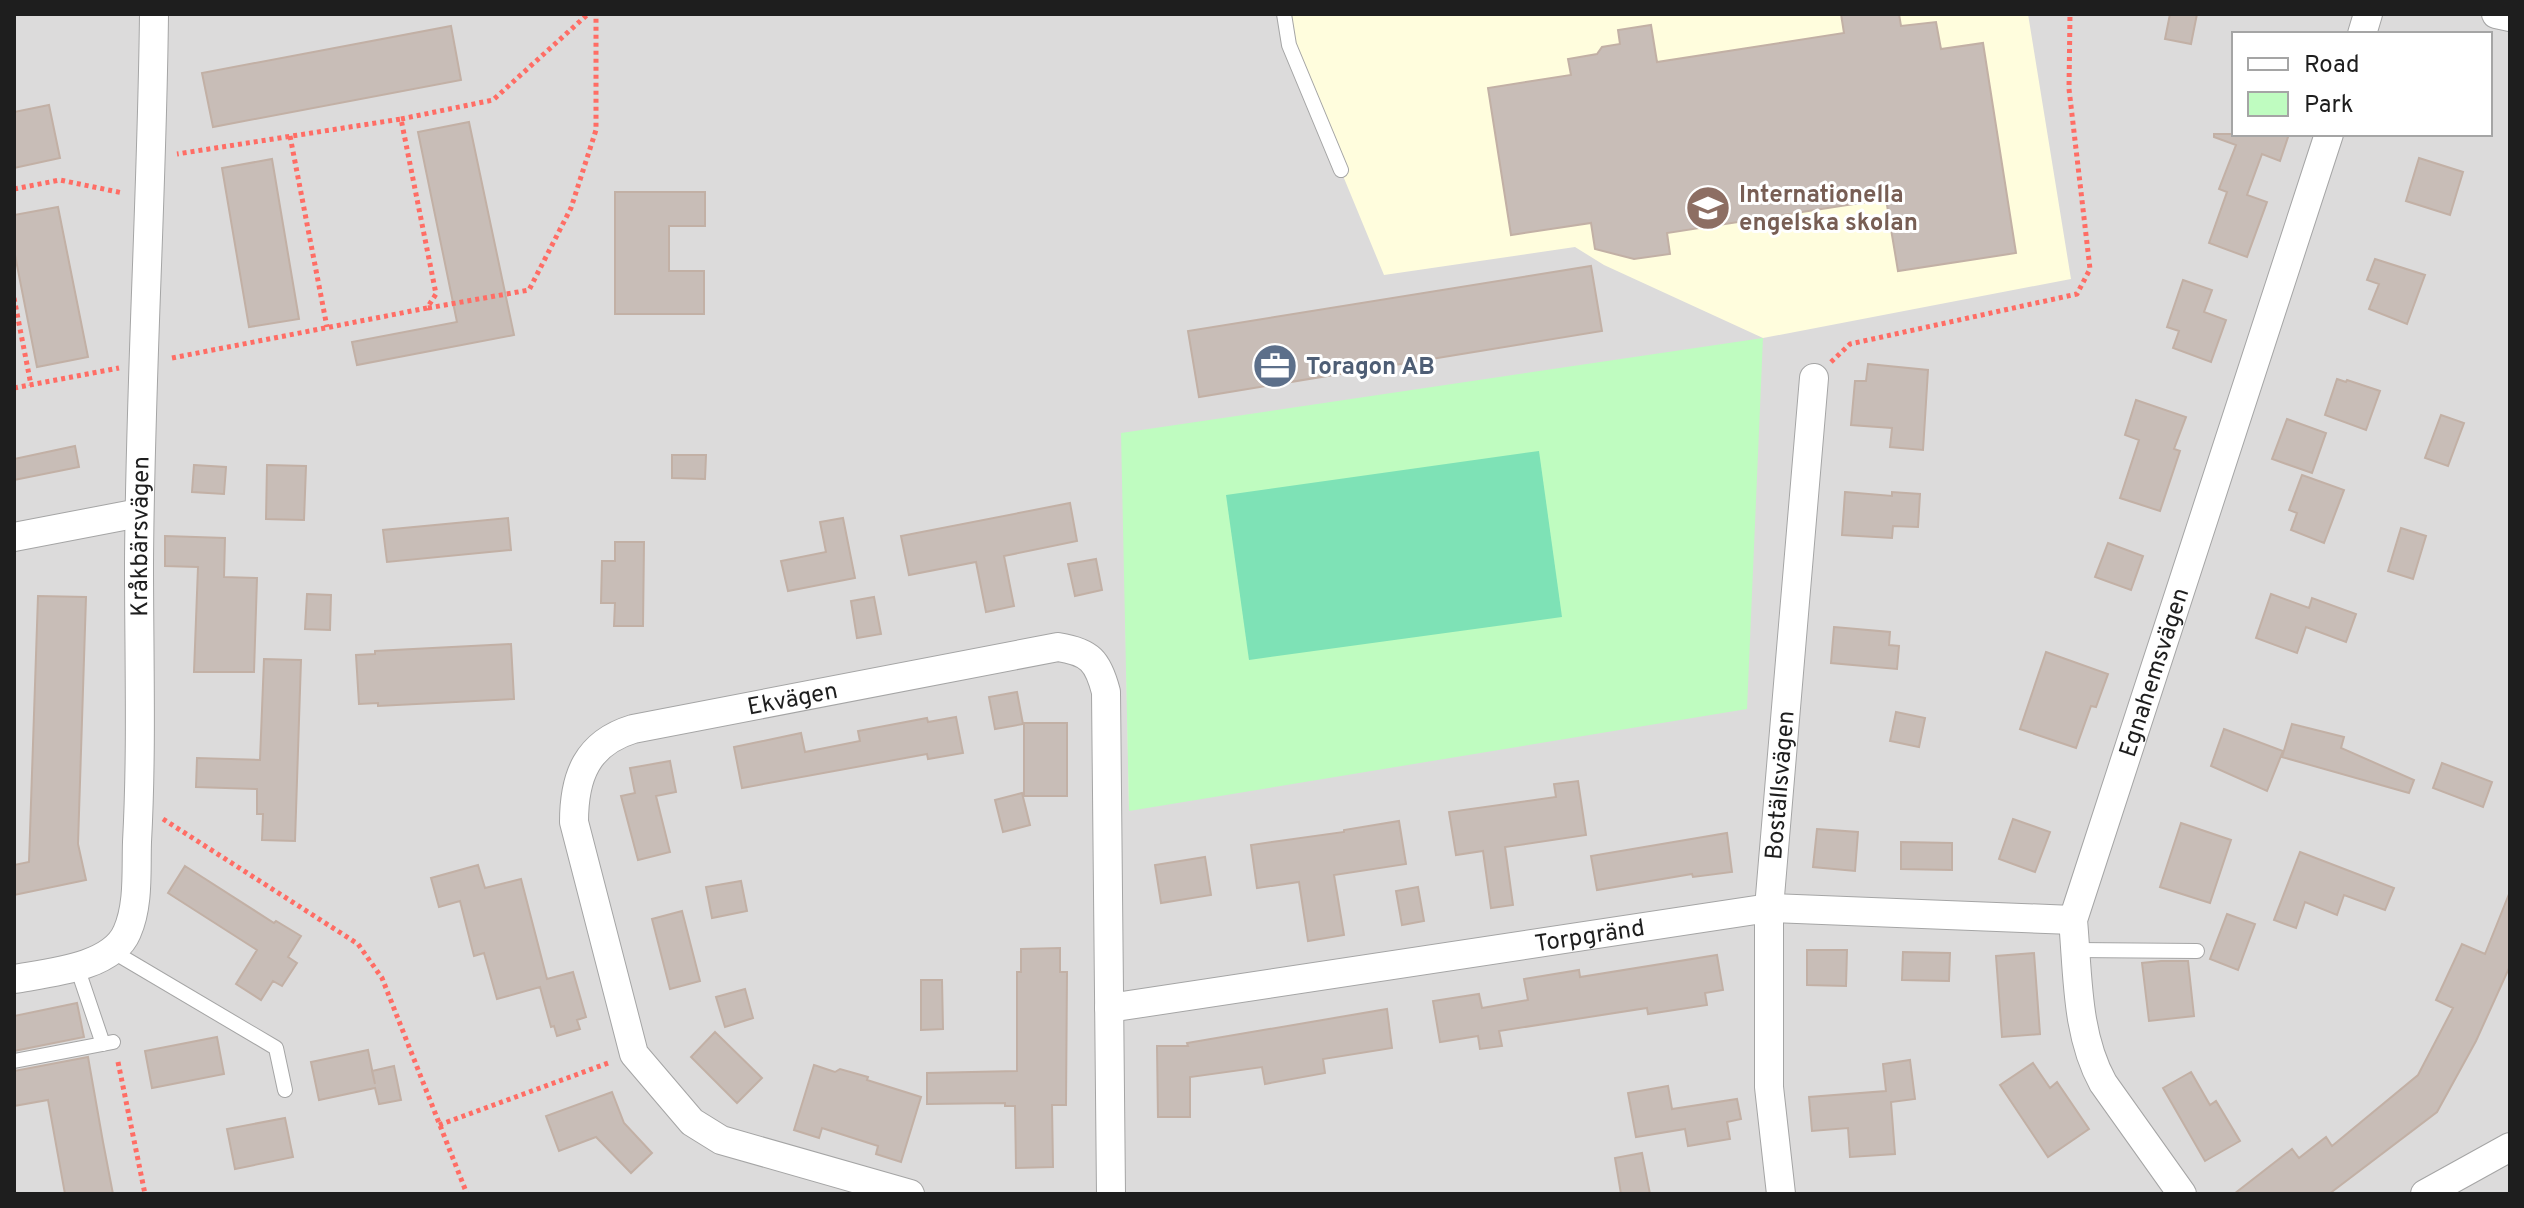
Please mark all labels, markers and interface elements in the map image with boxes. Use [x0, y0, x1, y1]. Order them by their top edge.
legend [2232, 32, 2492, 136]
text: Road [2304, 51, 2360, 81]
text: Park [2304, 91, 2354, 121]
place label: Internationella engelska skolan [1739, 181, 1918, 239]
school or university icon: Internationella engelska skolan [1684, 184, 1732, 232]
office icon: Toragon AB [1251, 342, 1299, 390]
place label: Toragon AB [1306, 353, 1435, 383]
street label: Kråkbärsvägen [126, 456, 158, 617]
street label: Egnahemsvägen [2114, 584, 2197, 761]
street label: Ekvägen [745, 677, 840, 724]
street label: Boställsvägen [1760, 709, 1803, 861]
street label: Torpgränd [1533, 914, 1647, 960]

